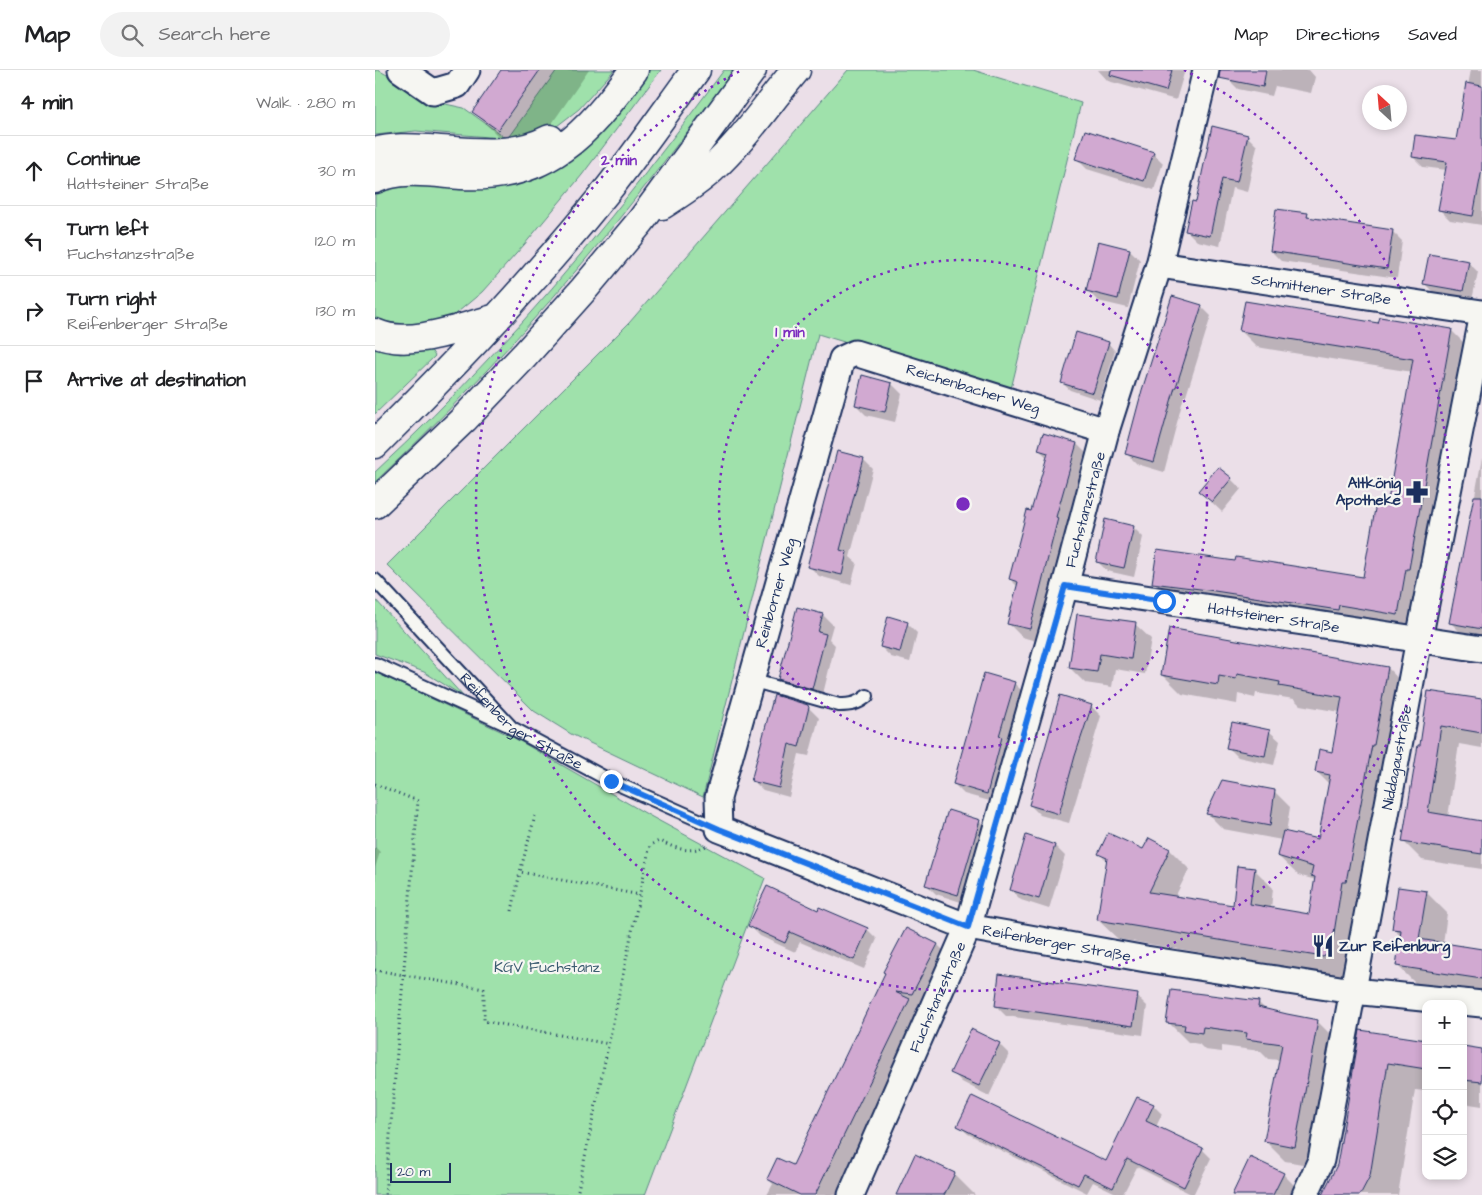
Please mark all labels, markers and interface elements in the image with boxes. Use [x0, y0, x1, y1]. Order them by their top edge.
search box [100, 12, 450, 57]
text: Map [25, 18, 70, 52]
icon: search [118, 21, 146, 49]
text: Search here [158, 21, 271, 48]
text: Map [1234, 22, 1268, 47]
text: Directions [1296, 22, 1380, 47]
text: Saved [1408, 22, 1457, 47]
north arrow [1362, 85, 1407, 130]
text: 4 min [20, 88, 73, 117]
text: Walk · 280 m [256, 92, 355, 114]
text: Continue [67, 146, 141, 173]
text: 2 min [600, 150, 638, 171]
icon: ahead [20, 157, 48, 185]
text: 30 m [318, 160, 355, 182]
text: Hattsteiner Straße [67, 173, 209, 195]
text: Turn left [67, 216, 148, 243]
icon: left [20, 227, 48, 255]
text: 120 m [315, 230, 355, 252]
text: Fuchstanzstraße [67, 243, 194, 265]
street label: Schmittener Straße [1250, 268, 1393, 310]
text: Turn right [67, 286, 156, 313]
icon: right [20, 297, 48, 325]
text: 130 m [316, 300, 355, 322]
text: Reifenberger Straße [67, 313, 228, 335]
text: 1 min [775, 322, 805, 343]
street label: Reichenbacher Weg [903, 359, 1043, 420]
icon: arrive [20, 367, 48, 395]
text: Arrive at destination [67, 367, 246, 394]
street label: Fuchstanzstraße [1060, 449, 1111, 570]
place label: Altkönig Apotheke [1336, 473, 1401, 511]
pharmacy icon: Altkönig Apotheke [1404, 479, 1430, 505]
centre of rings [954, 495, 972, 513]
street label: Reinborner Weg [750, 535, 803, 651]
route start [1153, 590, 1176, 613]
street label: Hattsteiner Straße [1206, 597, 1341, 638]
street label: Reifenberger Straße [455, 668, 586, 774]
street label: Niddagaustraße [1377, 703, 1417, 812]
route end [600, 770, 623, 793]
street label: Reifenberger Straße [980, 919, 1133, 967]
restaurant icon: Zur Reifenburg [1310, 933, 1336, 959]
place label: Zur Reifenburg [1339, 936, 1451, 959]
street label: Fuchstanzstraße [904, 938, 971, 1056]
park label: KGV Fuchstanz [494, 957, 601, 978]
map controls [1422, 1000, 1467, 1180]
button: + [1422, 1000, 1467, 1045]
button: − [1422, 1045, 1467, 1090]
button: locate [1422, 1090, 1467, 1135]
button: layers [1422, 1135, 1467, 1180]
scale bar [390, 1160, 451, 1183]
text: 20 m [397, 1162, 430, 1182]

